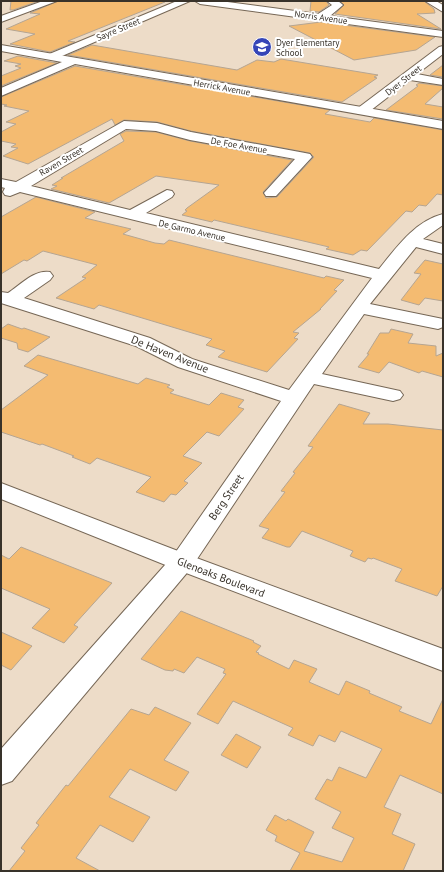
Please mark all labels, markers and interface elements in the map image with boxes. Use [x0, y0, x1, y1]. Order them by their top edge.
street label: Norris Avenue [294, 8, 349, 26]
street label: Sayre Street [94, 15, 142, 43]
school or university icon: Dyer Elementary School [251, 36, 273, 58]
place label: Dyer Elementary School [276, 37, 340, 58]
street label: Dyer Street [383, 62, 423, 98]
street label: Herrick Avenue [193, 77, 252, 97]
street label: De Foe Avenue [210, 135, 269, 155]
street label: Raven Street [37, 144, 85, 178]
street label: De Garmo Avenue [158, 217, 227, 243]
street label: De Haven Avenue [129, 332, 211, 376]
street label: Berg Street [205, 471, 247, 523]
street label: Glenoaks Boulevard [175, 554, 267, 600]

